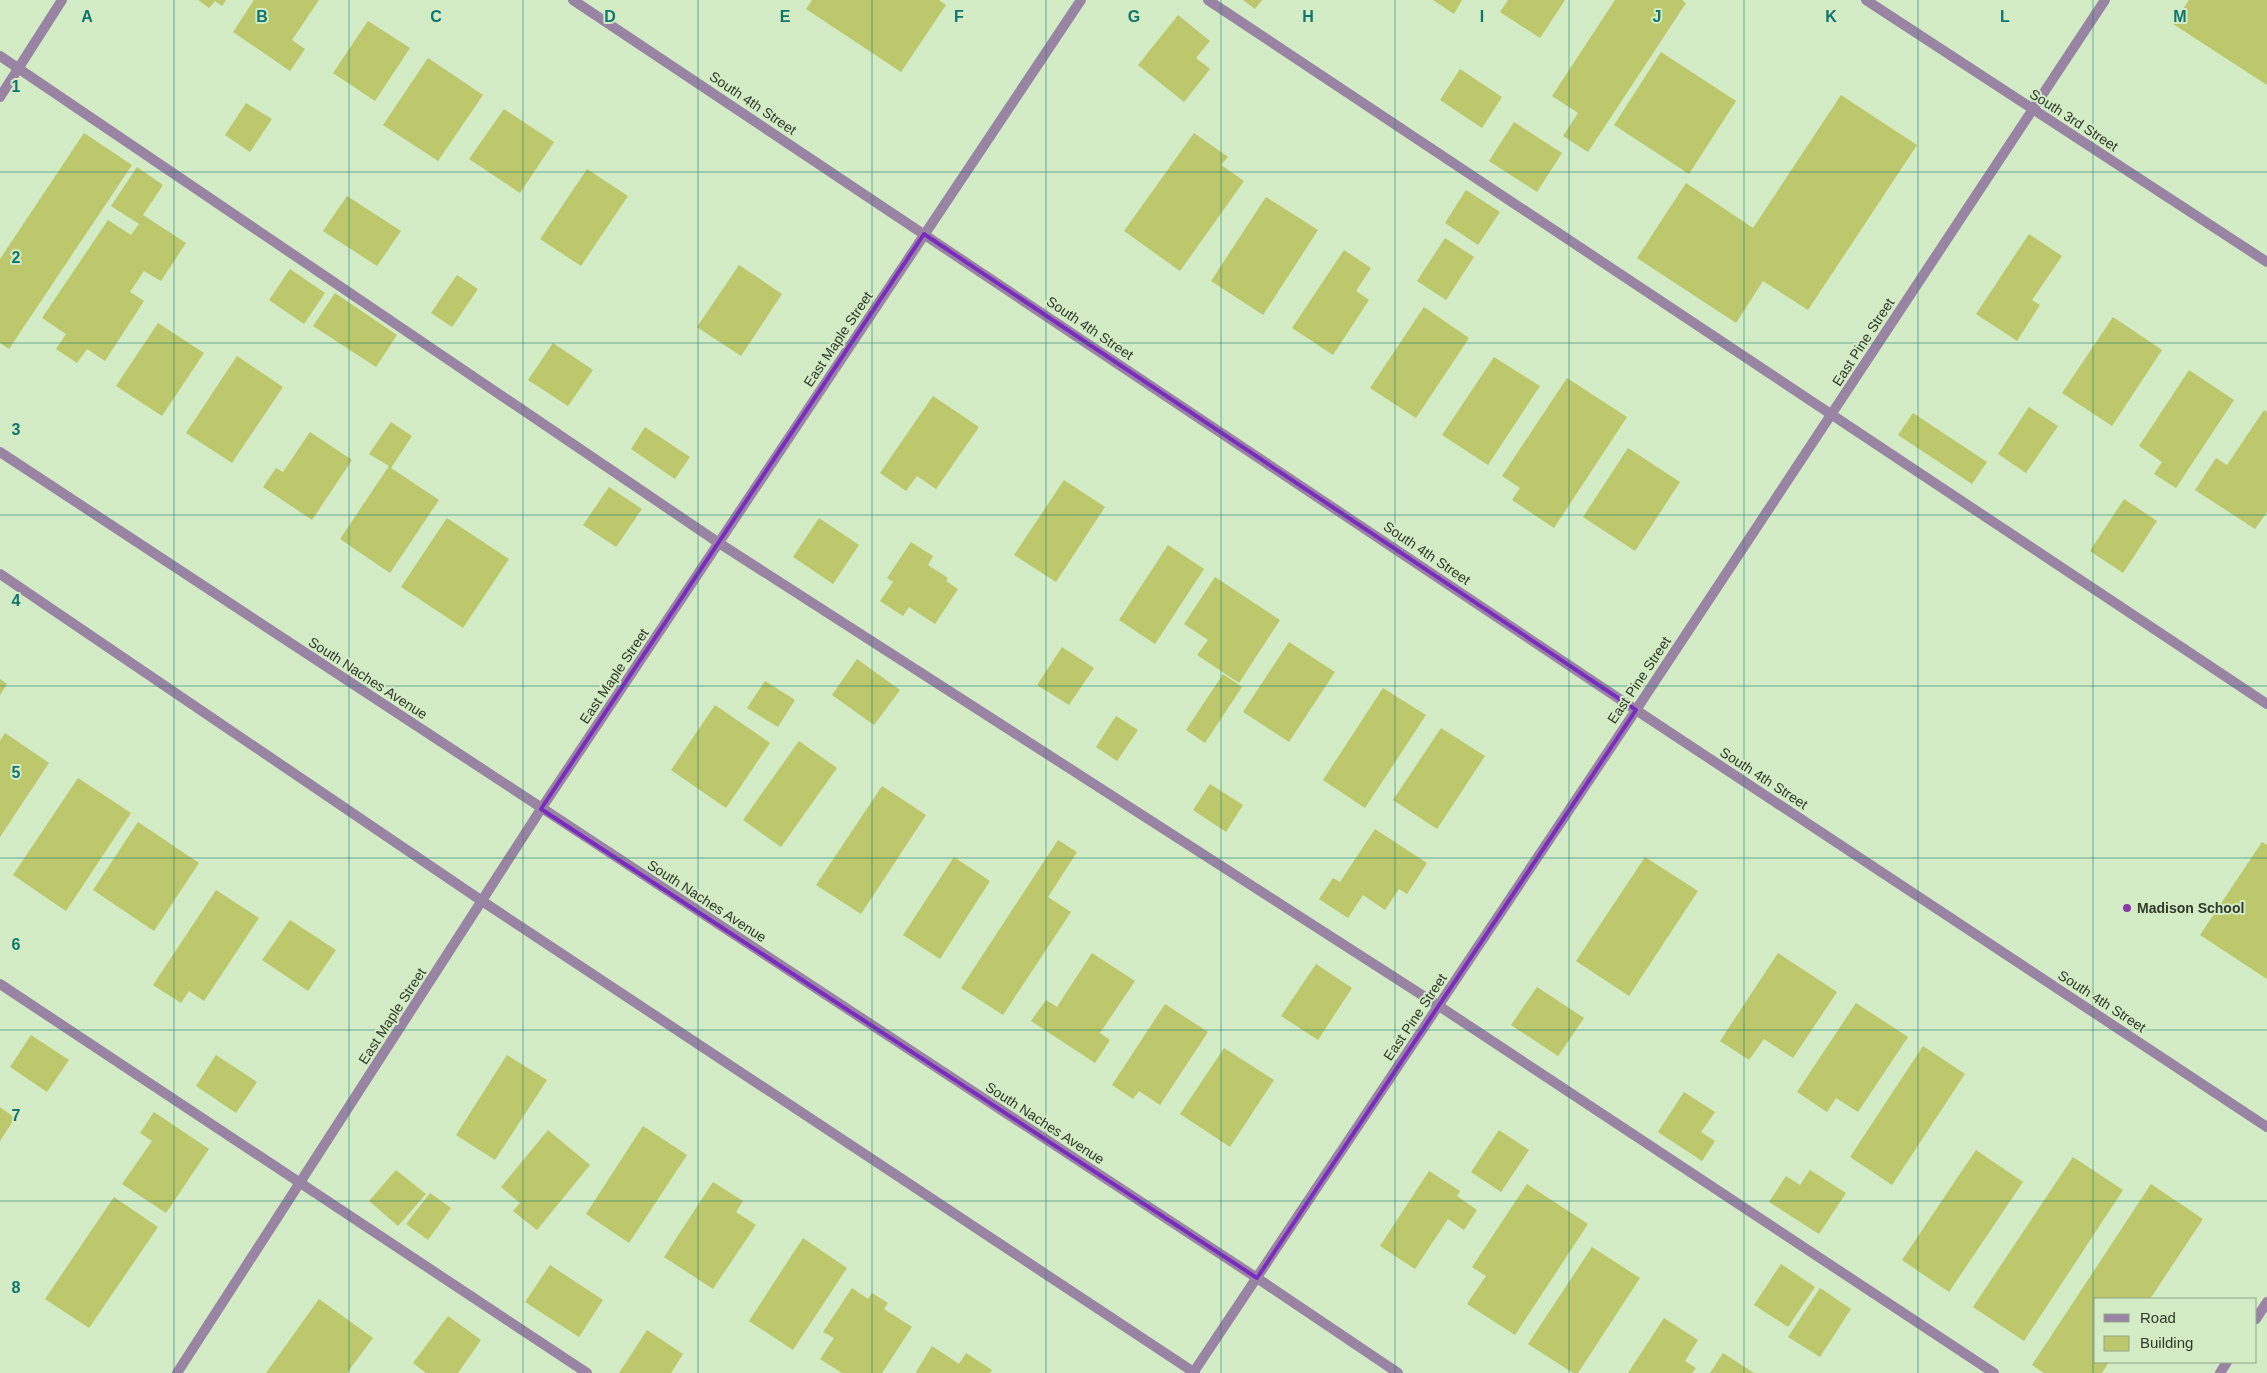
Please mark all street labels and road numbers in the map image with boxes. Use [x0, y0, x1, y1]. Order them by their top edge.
street label: South 4th Street [707, 68, 800, 138]
street label: South 3rd Street [2027, 86, 2121, 155]
street label: East Maple Street [800, 288, 876, 390]
street label: South 4th Street [1044, 293, 1137, 363]
street label: East Pine Street [1829, 295, 1897, 389]
street label: South 4th Street [1381, 518, 1474, 588]
street label: East Maple Street [576, 625, 652, 727]
street label: South Naches Avenue [306, 634, 431, 722]
street label: East Pine Street [1604, 634, 1674, 726]
street label: South 4th Street [1717, 744, 1811, 812]
street label: South Naches Avenue [645, 857, 770, 945]
street label: East Maple Street [355, 965, 429, 1067]
street label: South 4th Street [2055, 967, 2149, 1035]
street label: East Pine Street [1380, 971, 1450, 1063]
street label: South Naches Avenue [983, 1079, 1108, 1167]

